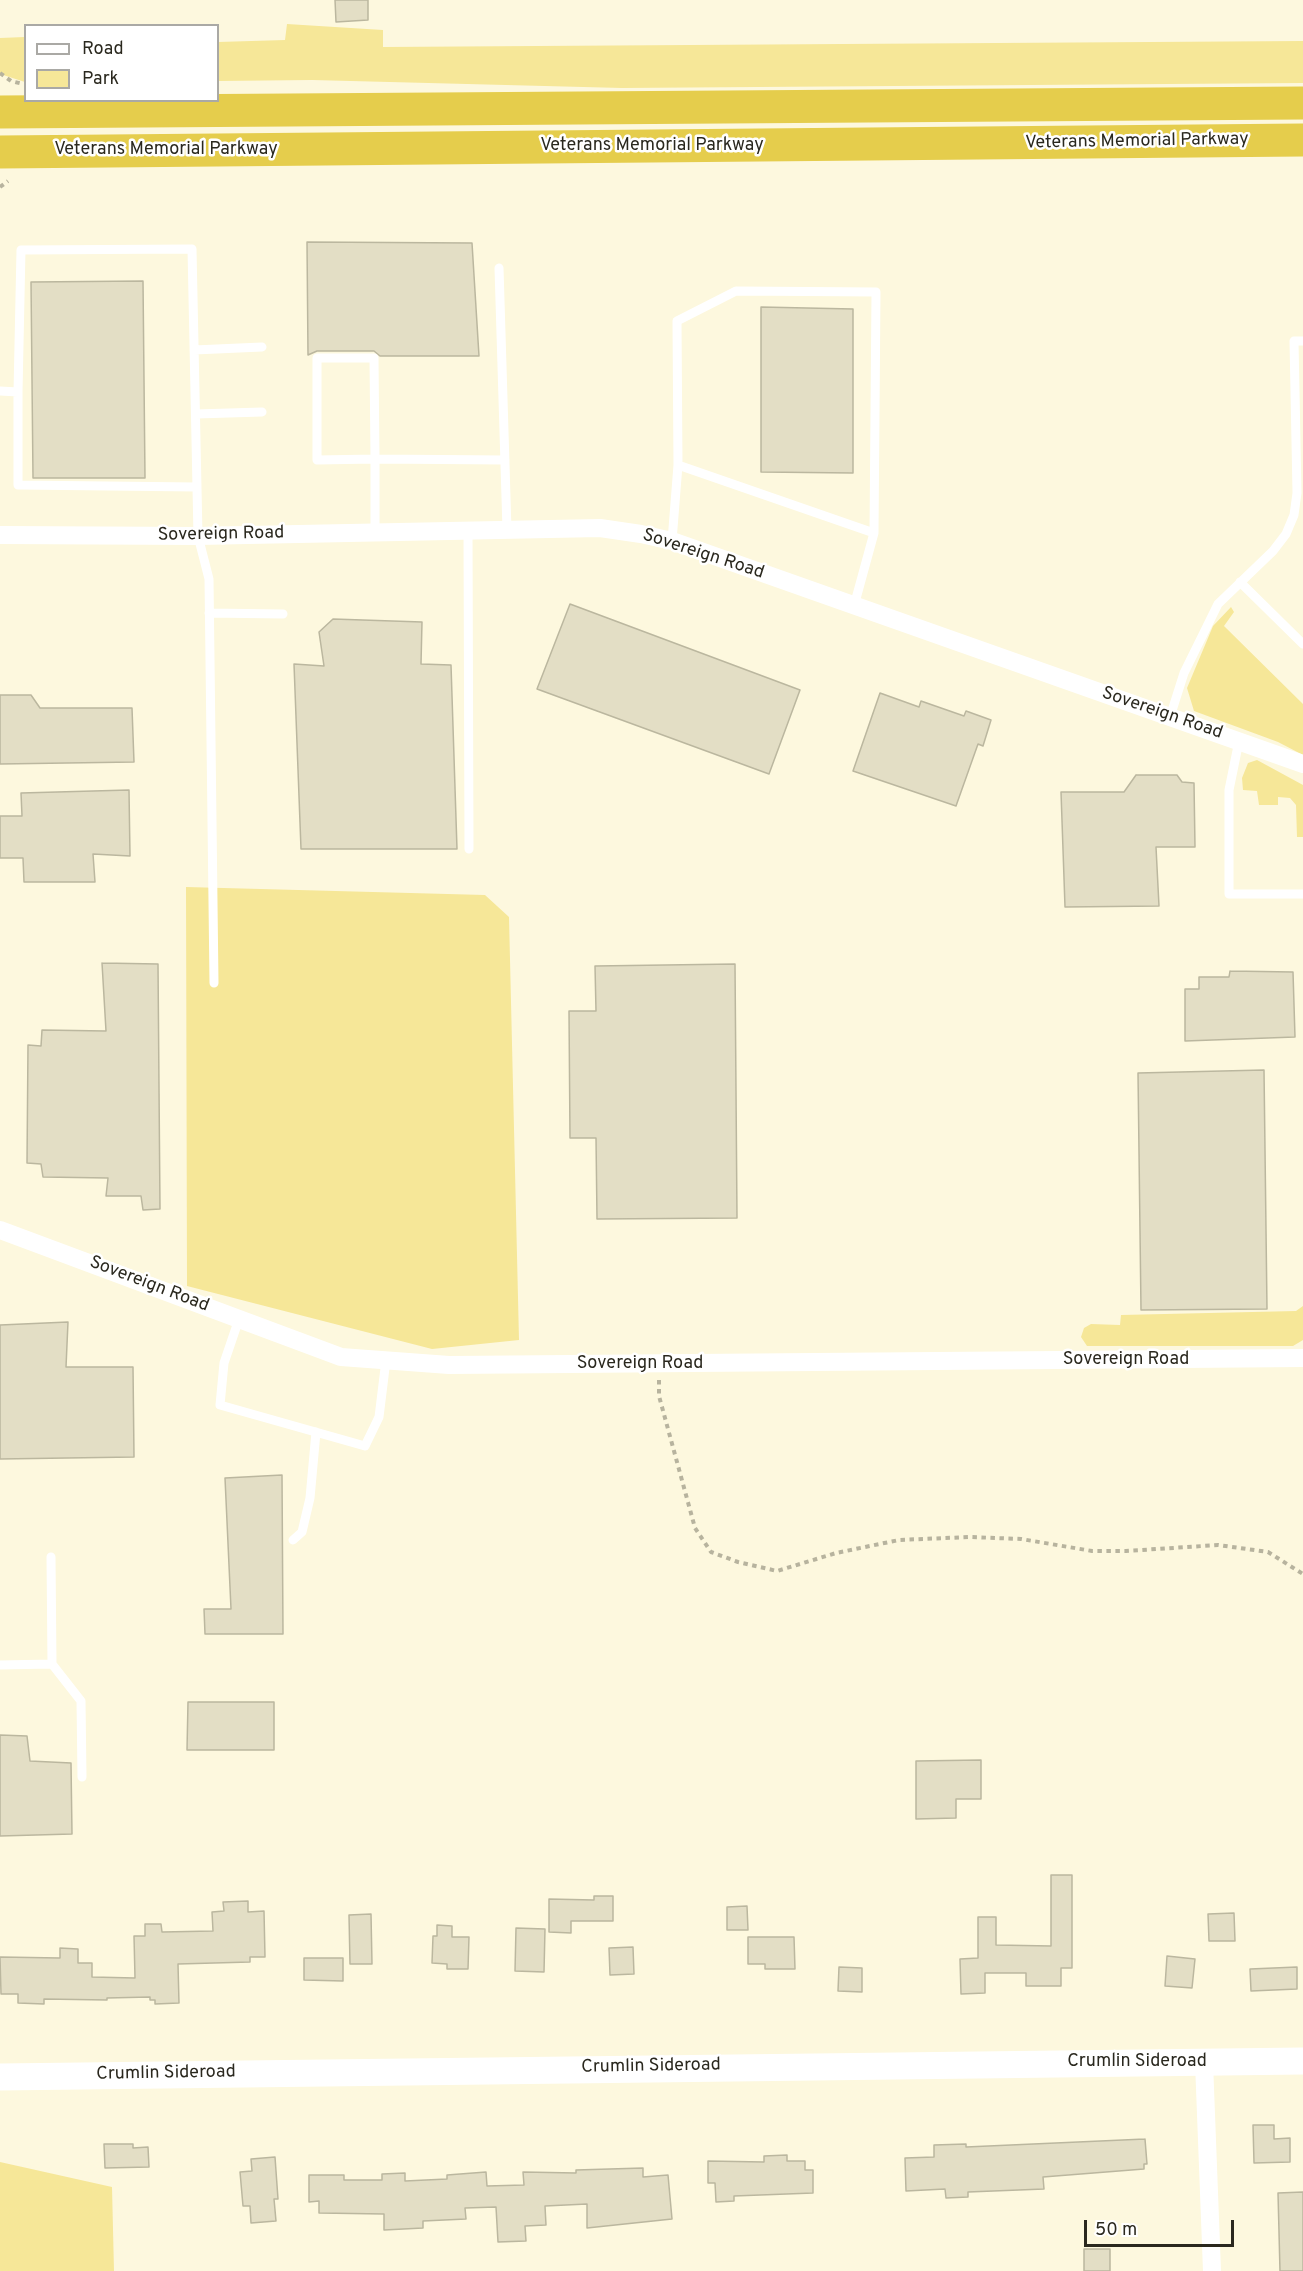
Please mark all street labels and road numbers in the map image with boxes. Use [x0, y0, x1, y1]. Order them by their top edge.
street label: Veterans Memorial Parkway [1025, 129, 1249, 155]
street label: Veterans Memorial Parkway [540, 135, 764, 157]
street label: Veterans Memorial Parkway [54, 139, 278, 161]
street label: Sovereign Road [158, 523, 284, 547]
street label: Sovereign Road [640, 525, 766, 585]
street label: Sovereign Road [1099, 683, 1225, 745]
street label: Sovereign Road [86, 1252, 212, 1318]
street label: Sovereign Road [1063, 1349, 1189, 1371]
street label: Sovereign Road [577, 1353, 703, 1375]
street label: Crumlin Sideroad [1067, 2051, 1207, 2073]
street label: Crumlin Sideroad [581, 2055, 721, 2079]
street label: Crumlin Sideroad [96, 2062, 236, 2086]

